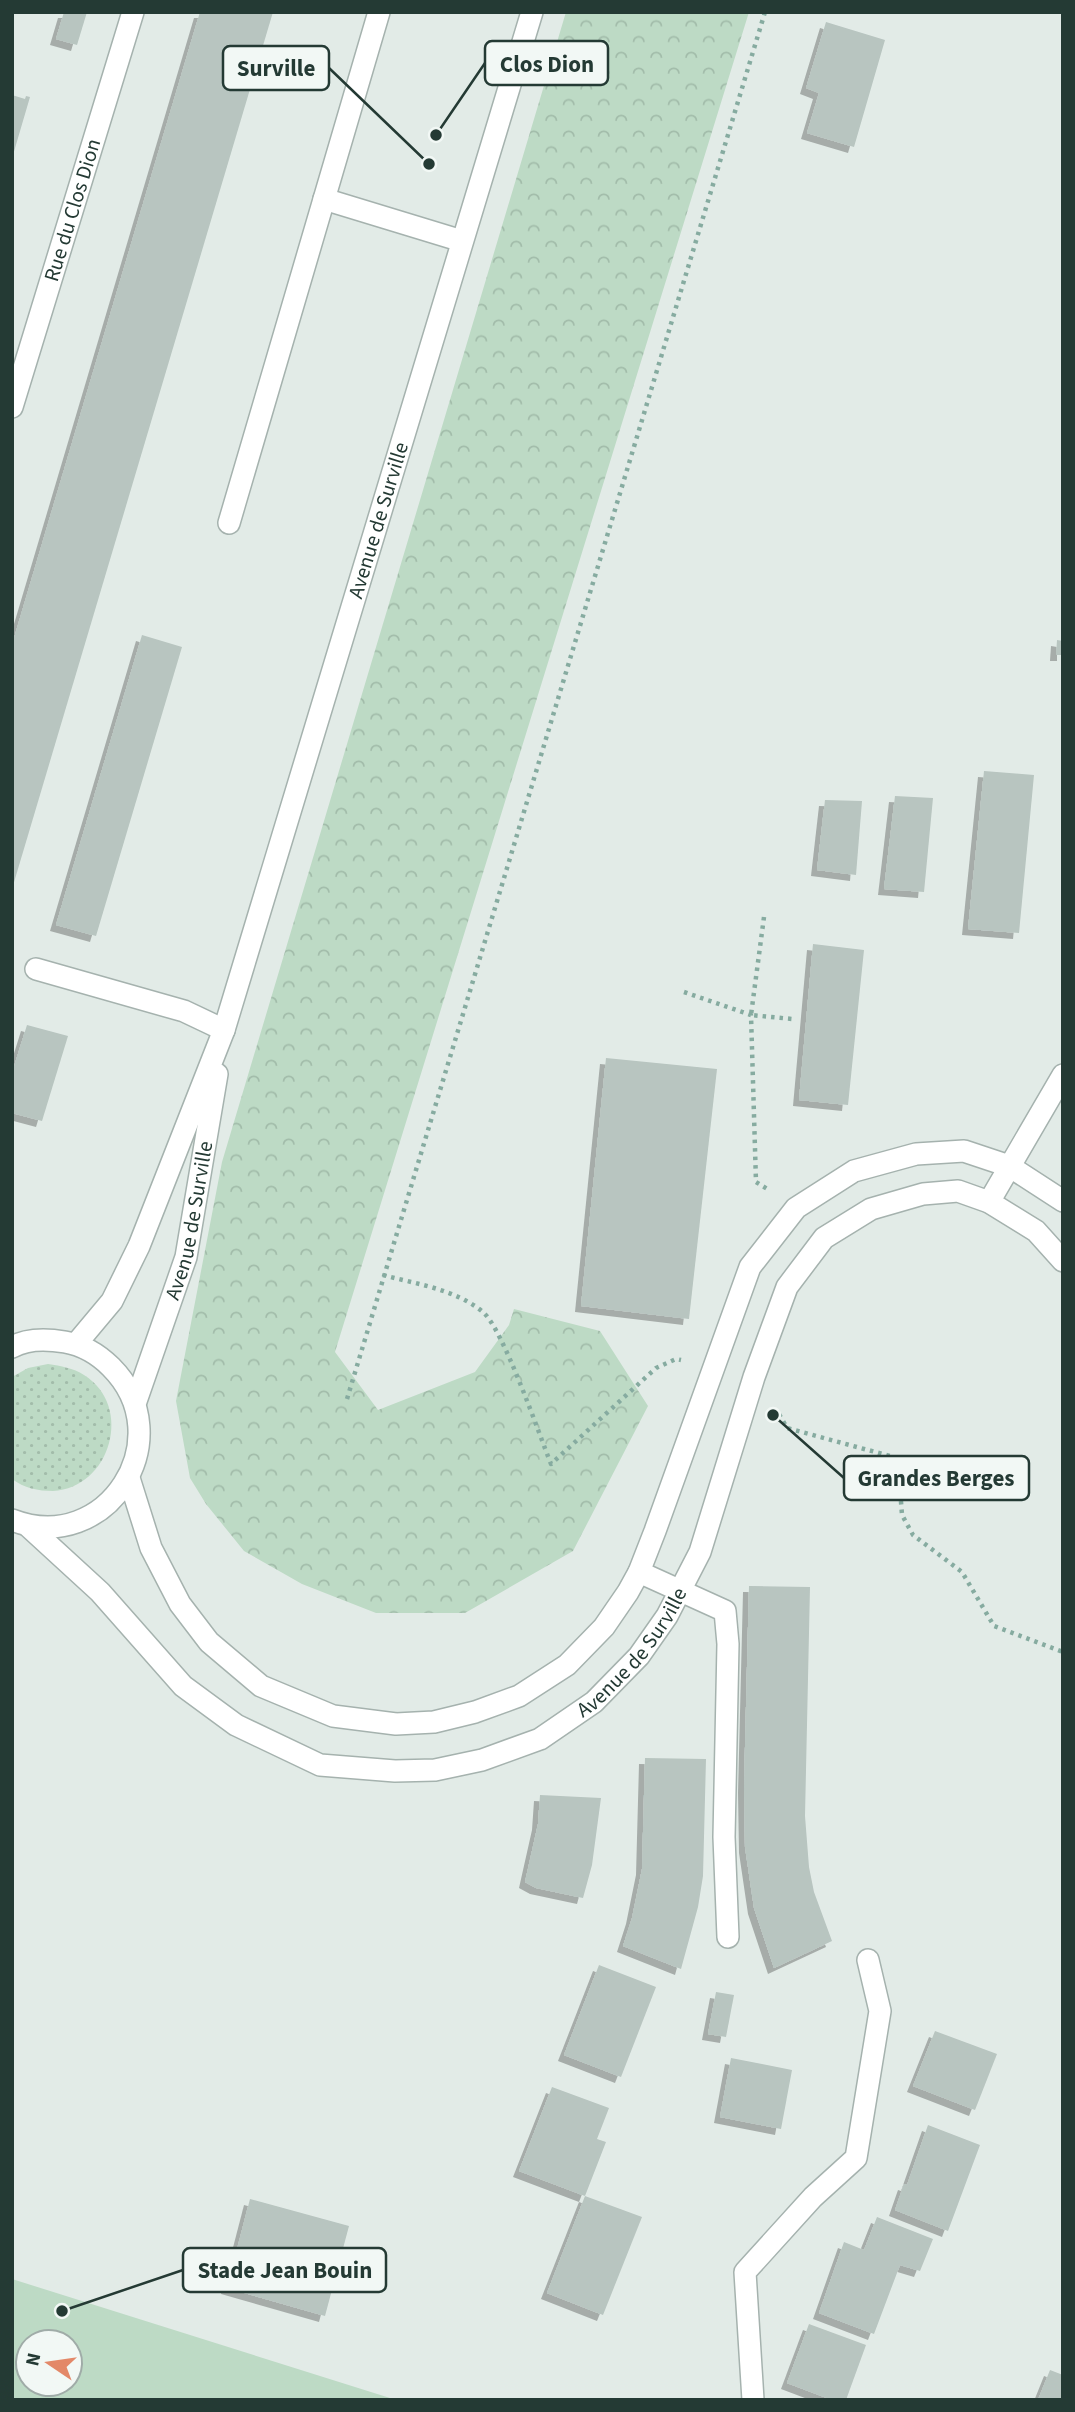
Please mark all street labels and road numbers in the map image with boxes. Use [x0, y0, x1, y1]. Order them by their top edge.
street label: Rue du Clos Dion [36, 135, 108, 285]
street label: Avenue de Surville [340, 438, 416, 602]
street label: Avenue de Surville [157, 1139, 220, 1304]
street label: Avenue de Surville [570, 1582, 694, 1725]

